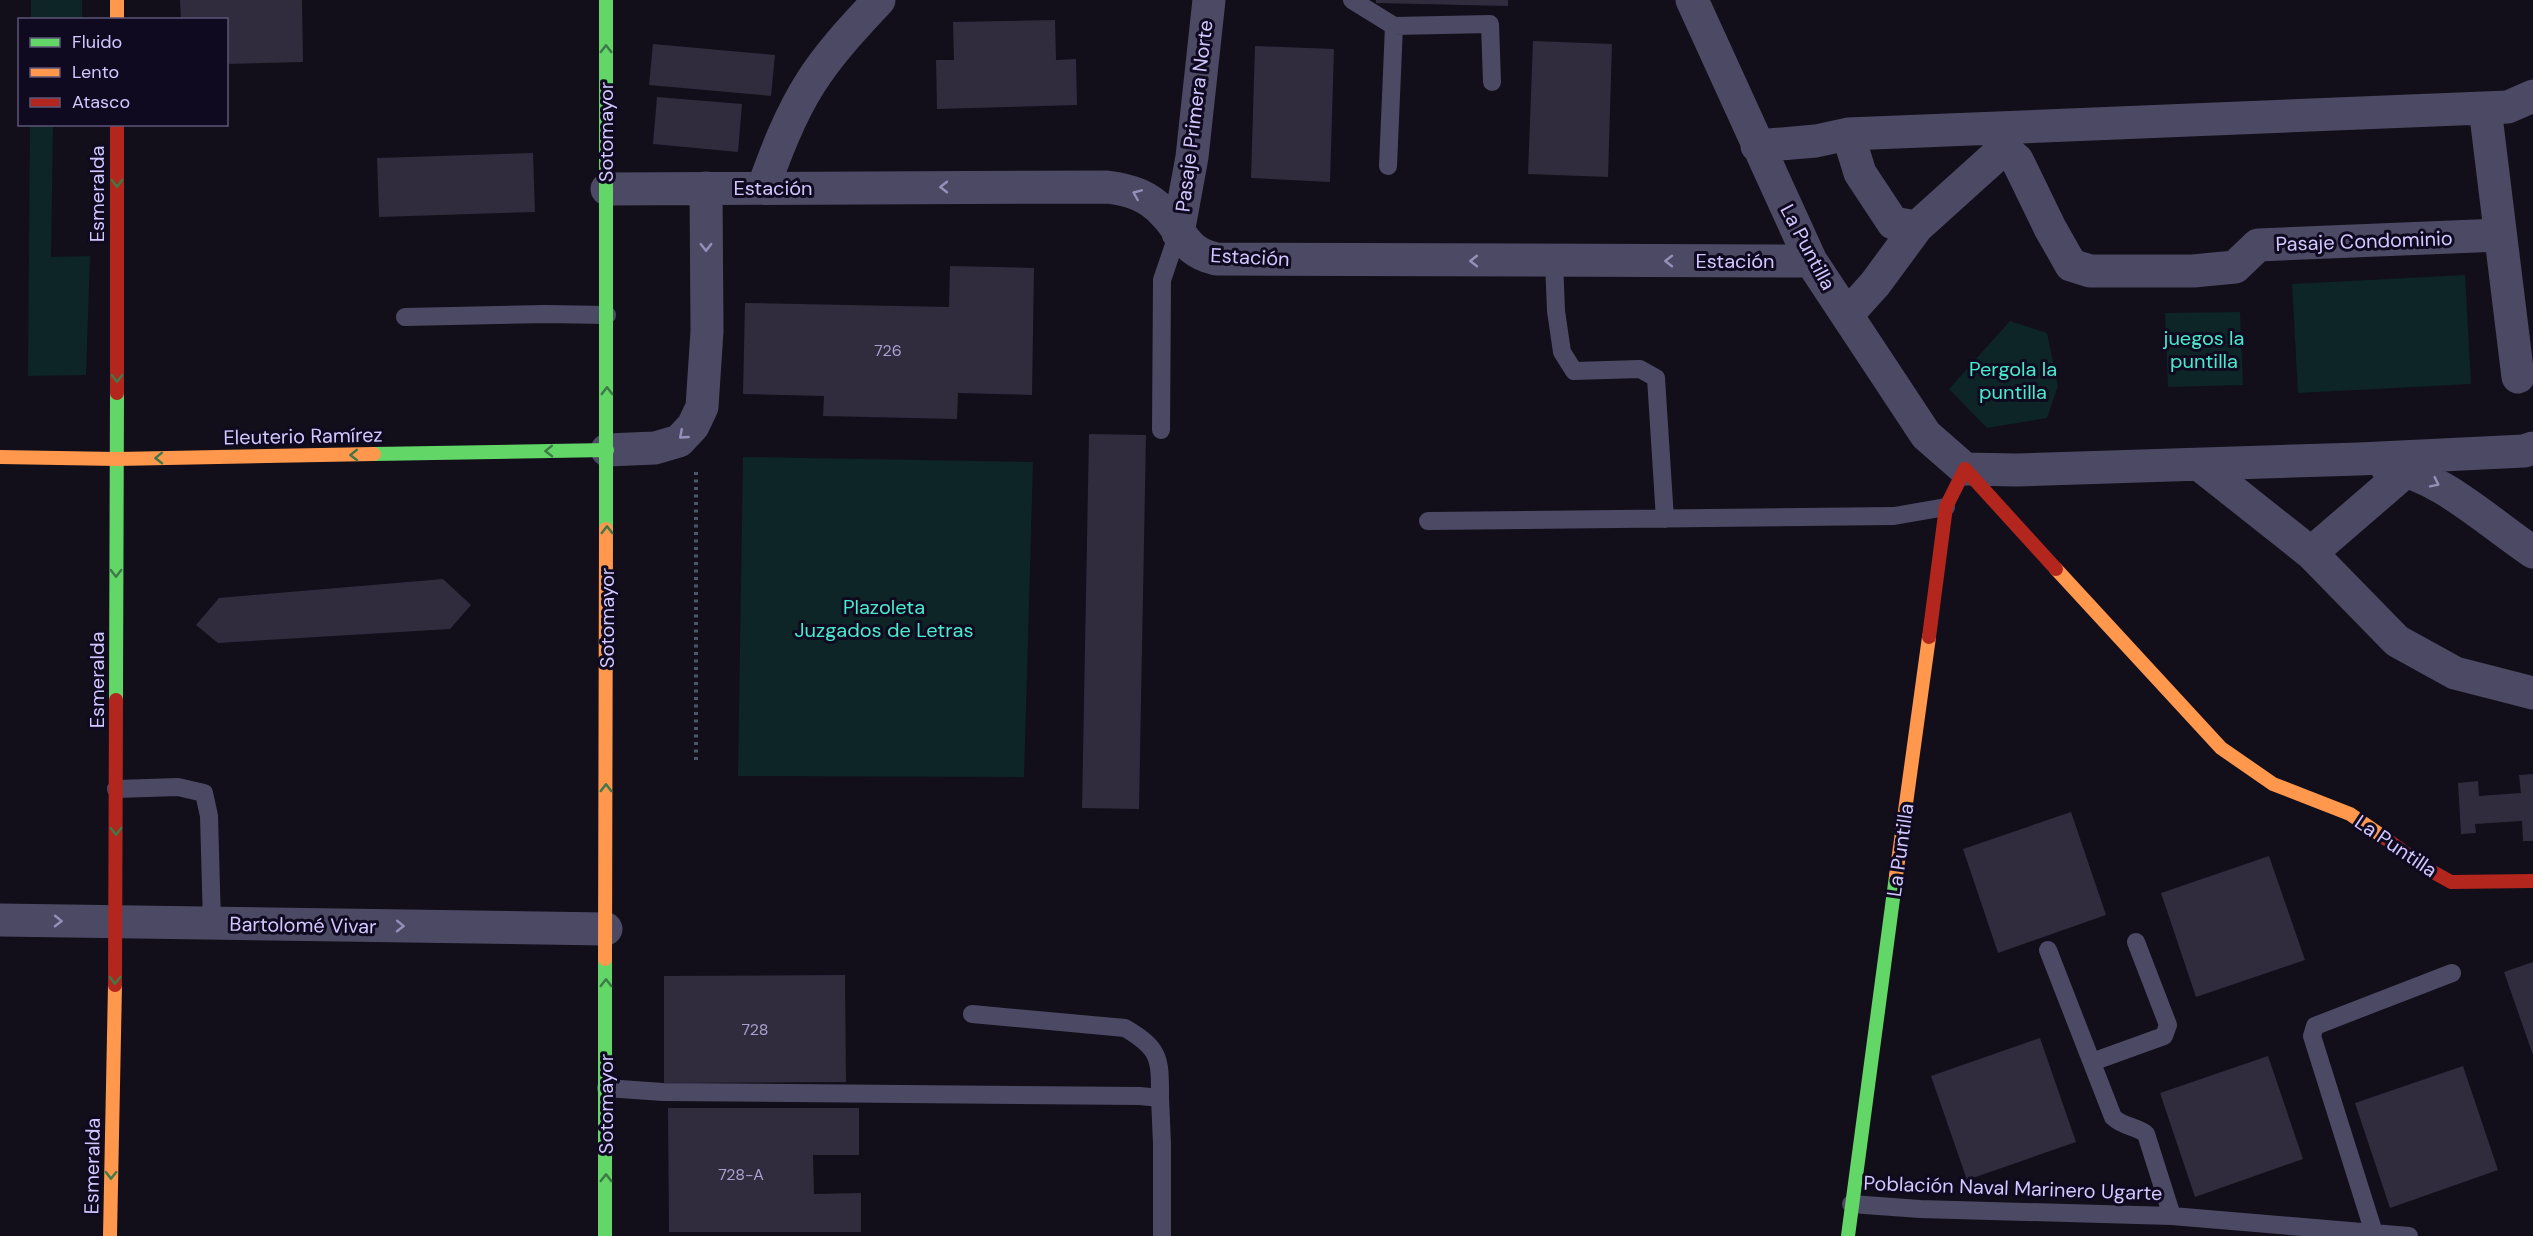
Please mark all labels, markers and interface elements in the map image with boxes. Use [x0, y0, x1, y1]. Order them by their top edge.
legend [18, 18, 228, 126]
street label: Pasaje Primera Norte [1169, 19, 1219, 213]
text: Fluido [72, 30, 122, 54]
one-way arrow [600, 45, 612, 54]
text: Lento [72, 60, 119, 84]
street label: Sotomayor [593, 82, 619, 182]
text: Atasco [72, 90, 130, 114]
street label: Esmeralda [84, 146, 110, 242]
street label: Estación [733, 175, 813, 201]
one-way arrow [111, 178, 123, 187]
one-way arrow [939, 181, 948, 193]
one-way arrow [1133, 190, 1144, 202]
street label: La Puntilla [1775, 200, 1841, 294]
street label: Pasaje Condominio [2275, 225, 2453, 257]
one-way arrow [700, 242, 712, 251]
street label: Estación [1210, 242, 1290, 272]
street label: Estación [1695, 248, 1775, 274]
one-way arrow [1469, 255, 1478, 267]
one-way arrow [1664, 255, 1673, 267]
park label: juegos la puntilla [2163, 325, 2244, 374]
house number: 726 [874, 340, 902, 361]
park label: Pergola la puntilla [1969, 356, 2057, 405]
one-way arrow [111, 373, 123, 382]
one-way arrow [601, 387, 613, 396]
street label: Eleuterio Ramírez [223, 422, 383, 450]
one-way arrow [679, 428, 690, 439]
one-way arrow [544, 445, 553, 457]
one-way arrow [349, 448, 358, 461]
one-way arrow [154, 452, 163, 465]
one-way arrow [2428, 476, 2439, 487]
one-way arrow [601, 525, 613, 534]
one-way arrow [110, 568, 122, 577]
street label: Sotomayor [594, 568, 620, 668]
park label: Plazoleta Juzgados de Letras [795, 594, 973, 643]
street label: Esmeralda [84, 632, 110, 728]
one-way arrow [600, 783, 612, 792]
street label: La Puntilla [1881, 802, 1919, 898]
street label: La Puntilla [2350, 809, 2442, 883]
one-way arrow [110, 826, 122, 835]
street label: Bartolomé Vivar [229, 911, 377, 939]
one-way arrow [54, 915, 63, 927]
one-way arrow [396, 920, 405, 932]
one-way arrow [109, 976, 122, 985]
one-way arrow [600, 978, 612, 987]
house number: 728 [742, 1019, 768, 1040]
street label: Sotomayor [593, 1054, 619, 1154]
street label: Esmeralda [78, 1117, 106, 1215]
house number: 728-A [718, 1164, 764, 1185]
street label: Población Naval Marinero Ugarte [1863, 1170, 2163, 1206]
one-way arrow [105, 1171, 118, 1180]
one-way arrow [600, 1173, 612, 1182]

